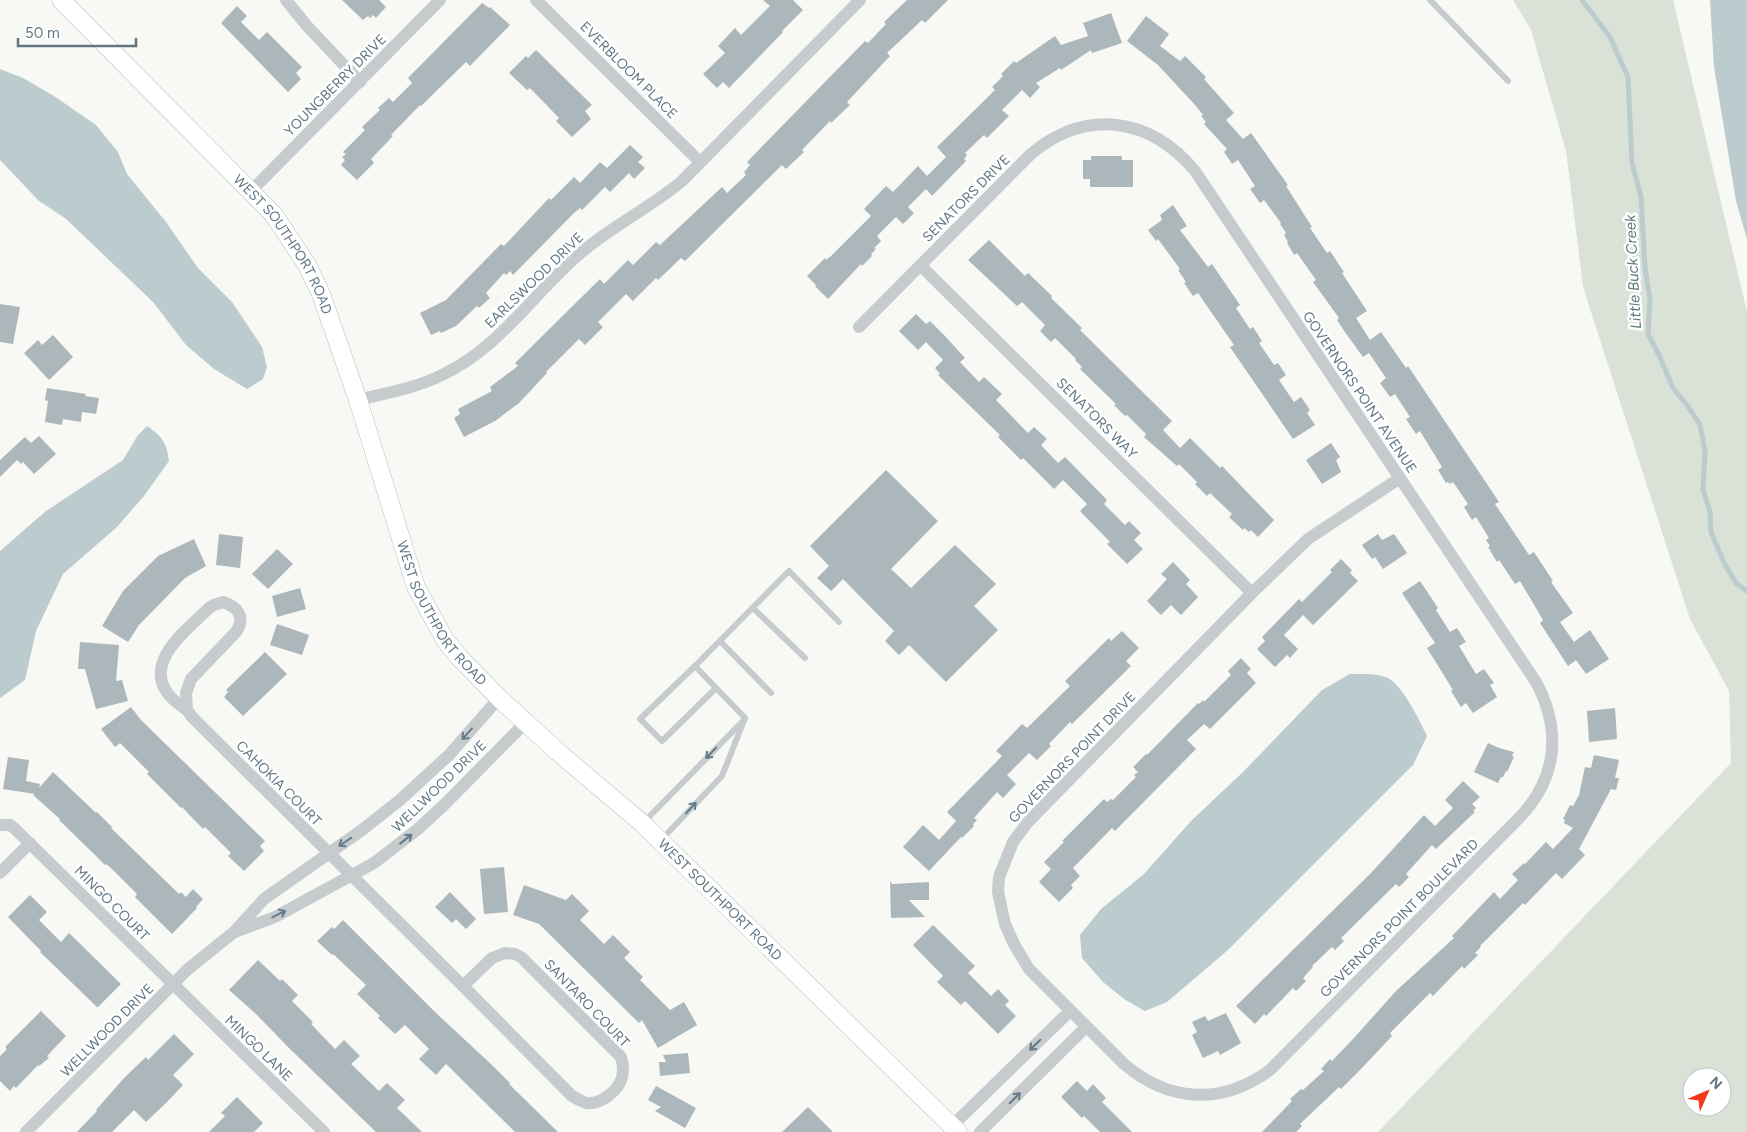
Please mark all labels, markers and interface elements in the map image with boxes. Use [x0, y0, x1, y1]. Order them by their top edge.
scale bar [18, 15, 135, 47]
street label: EVERBLOOM PLACE [576, 18, 681, 123]
text: 50 m [25, 24, 60, 42]
street label: YOUNGBERRY DRIVE [281, 31, 390, 140]
street label: SENATORS DRIVE [919, 151, 1014, 246]
street label: WEST SOUTHPORT ROAD [230, 171, 335, 316]
water label: Little Buck Creek [1621, 214, 1645, 330]
street label: EARLSWOOD DRIVE [481, 229, 587, 332]
street label: GOVERNORS POINT AVENUE [1299, 308, 1420, 476]
street label: SENATORS WAY [1053, 374, 1141, 463]
street label: WEST SOUTHPORT ROAD [393, 539, 490, 689]
street label: GOVERNORS POINT DRIVE [1005, 688, 1139, 826]
one-way arrow [461, 728, 473, 741]
street label: CAHOKIA COURT [232, 737, 325, 830]
street label: WELLWOOD DRIVE [389, 737, 490, 836]
one-way arrow [705, 747, 717, 759]
one-way arrow [685, 802, 697, 815]
one-way arrow [399, 833, 412, 844]
street label: WEST SOUTHPORT ROAD [654, 836, 785, 964]
street label: GOVERNORS POINT BOULEVARD [1317, 836, 1482, 1001]
one-way arrow [339, 837, 353, 847]
street label: MINGO COURT [71, 862, 153, 944]
one-way arrow [272, 909, 287, 919]
street label: SANTARO COURT [540, 956, 633, 1051]
street label: WELLWOOD DRIVE [57, 980, 157, 1080]
street label: MINGO LANE [221, 1012, 296, 1085]
one-way arrow [1029, 1039, 1041, 1051]
north arrow [1682, 1067, 1732, 1117]
text: N [1706, 1073, 1726, 1093]
one-way arrow [1009, 1092, 1021, 1104]

